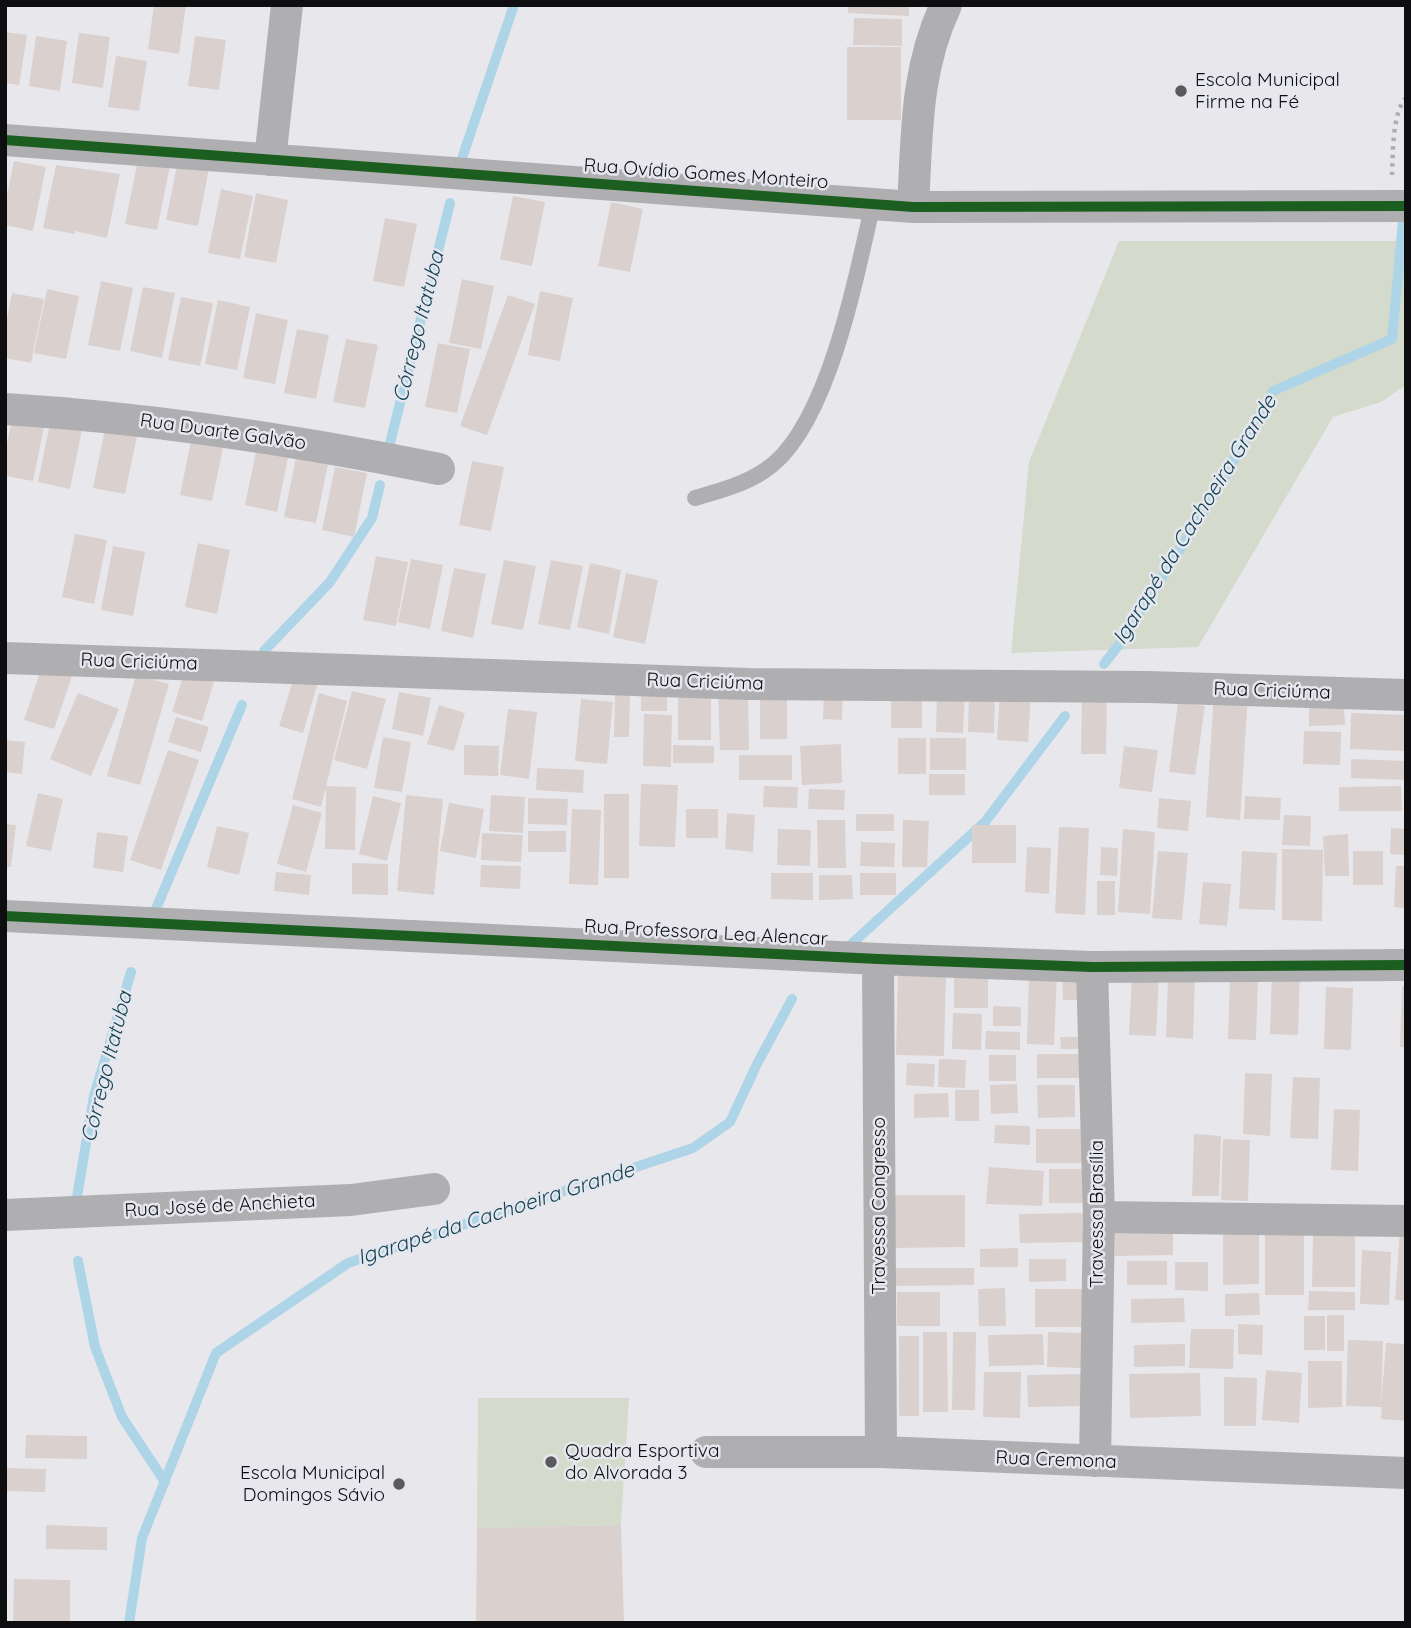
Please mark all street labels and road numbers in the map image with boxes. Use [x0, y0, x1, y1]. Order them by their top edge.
street label: Rua Ovídio Gomes Monteiro [583, 154, 829, 194]
street label: Rua Duarte Galvão [138, 409, 308, 455]
street label: Rua Criciúma [80, 649, 198, 675]
street label: Rua Criciúma [646, 669, 764, 695]
street label: Rua Criciúma [1213, 678, 1331, 704]
street label: Rua Professora Lea Alencar [583, 915, 829, 951]
street label: Travessa Congresso [868, 1117, 890, 1295]
street label: Travessa Brasília [1086, 1140, 1108, 1288]
street label: Rua José de Anchieta [124, 1190, 316, 1222]
street label: Rua Cremona [995, 1446, 1117, 1474]

